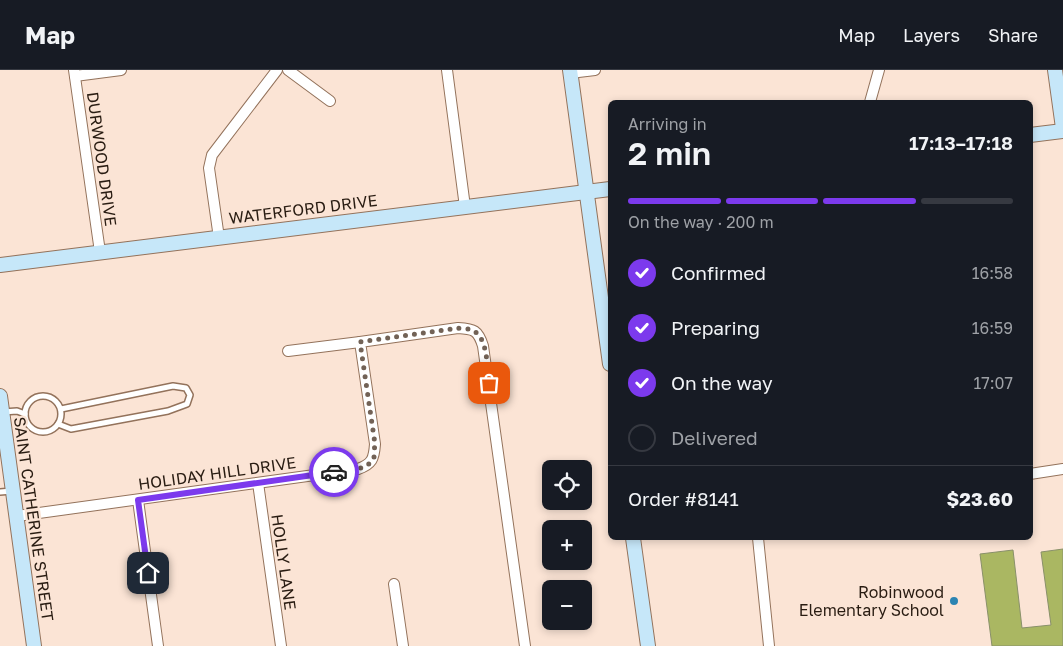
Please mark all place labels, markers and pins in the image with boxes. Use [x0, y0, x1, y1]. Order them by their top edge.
pin [468, 362, 510, 404]
pin [127, 552, 169, 594]
place label: Robinwood Elementary School [799, 582, 944, 620]
marker: Robinwood Elementary School [948, 595, 960, 607]

